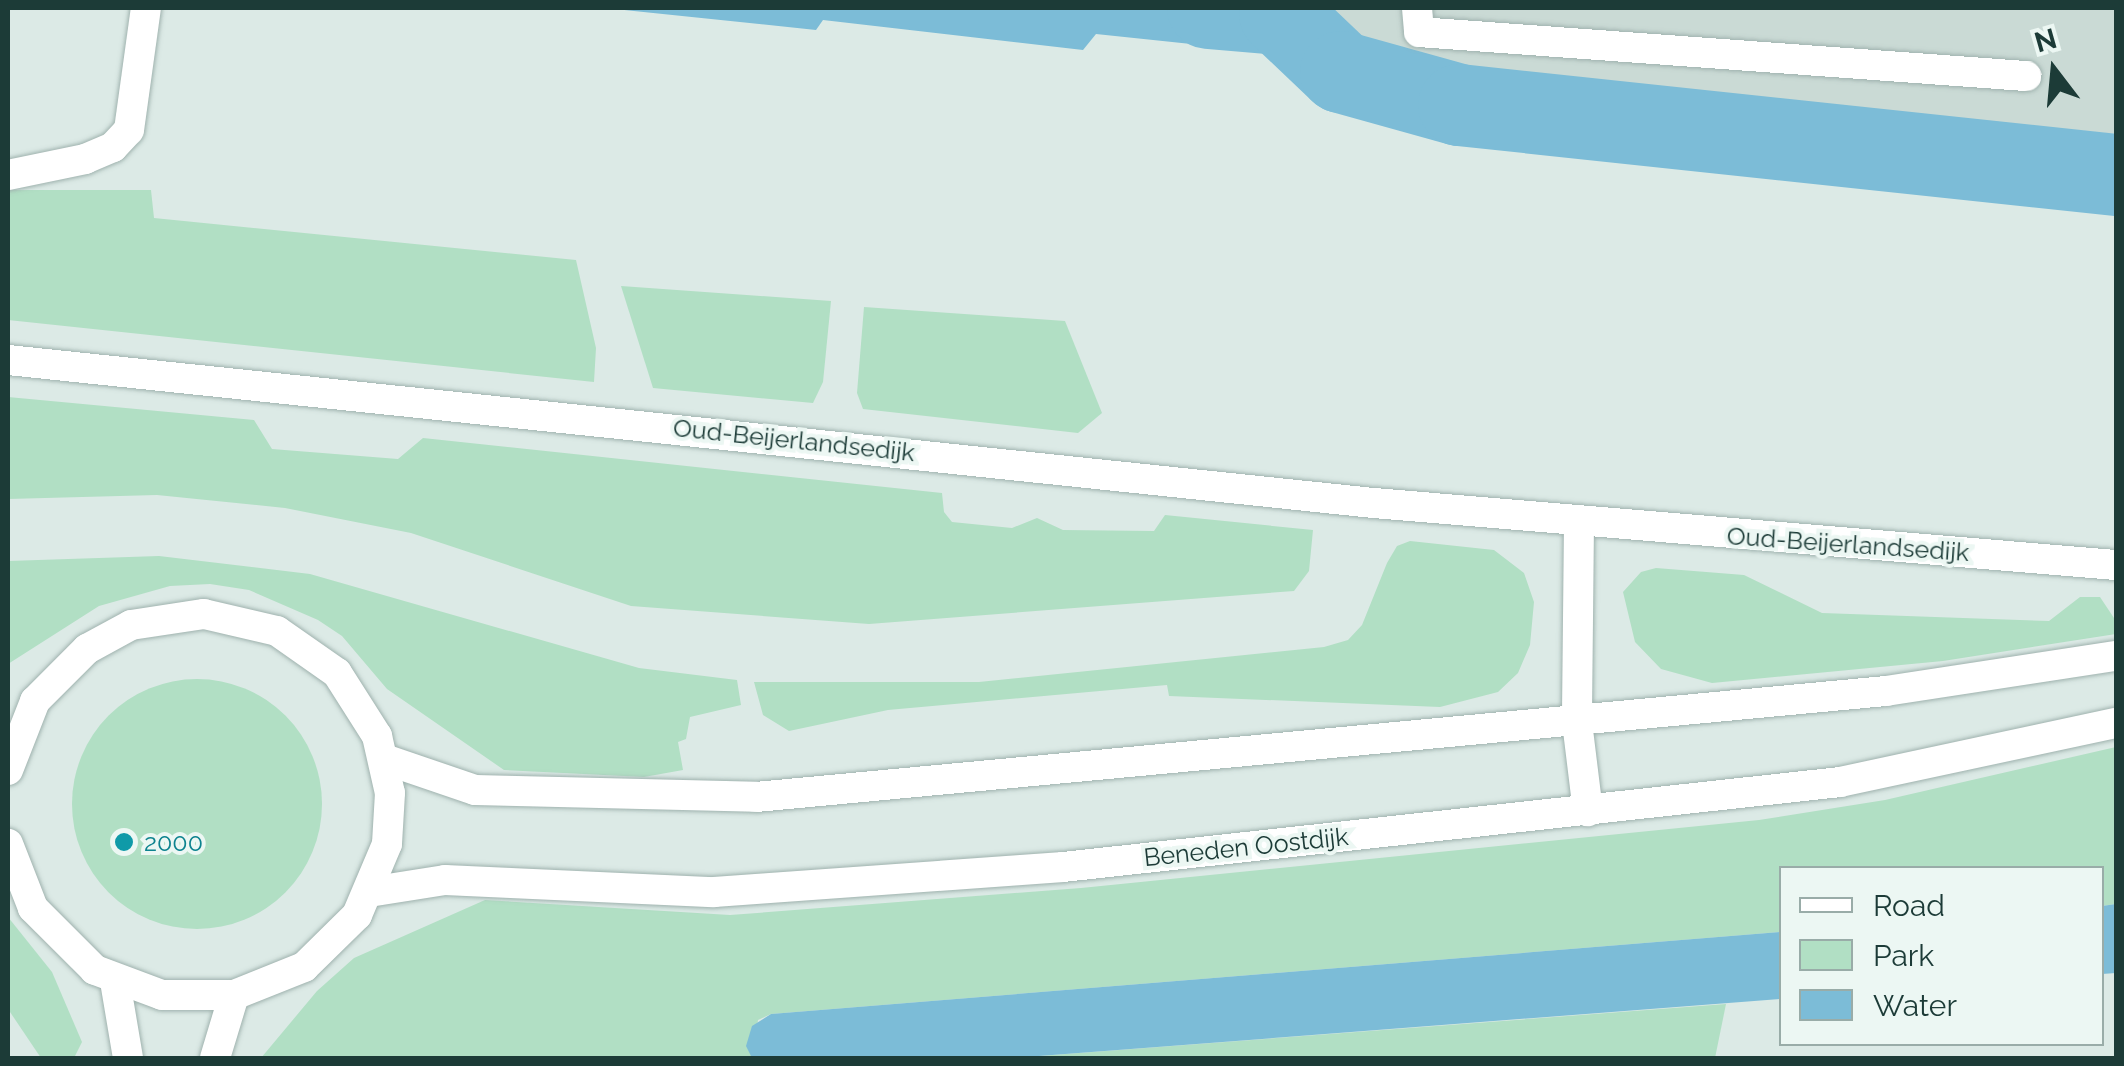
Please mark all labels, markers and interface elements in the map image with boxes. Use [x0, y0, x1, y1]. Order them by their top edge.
north arrow [2004, 20, 2104, 120]
text: N [2031, 22, 2060, 59]
street label: Oud-Beijerlandsedijk [672, 412, 916, 468]
street label: Oud-Beijerlandsedijk [1726, 521, 1970, 567]
street label: Beneden Oostdijk [1142, 821, 1350, 873]
place label: 2000 [144, 827, 203, 857]
marker: 2000 [113, 831, 135, 853]
legend [1779, 866, 2104, 1046]
text: Road [1873, 888, 1945, 923]
text: Park [1873, 938, 1934, 973]
text: Water [1873, 988, 1957, 1023]

